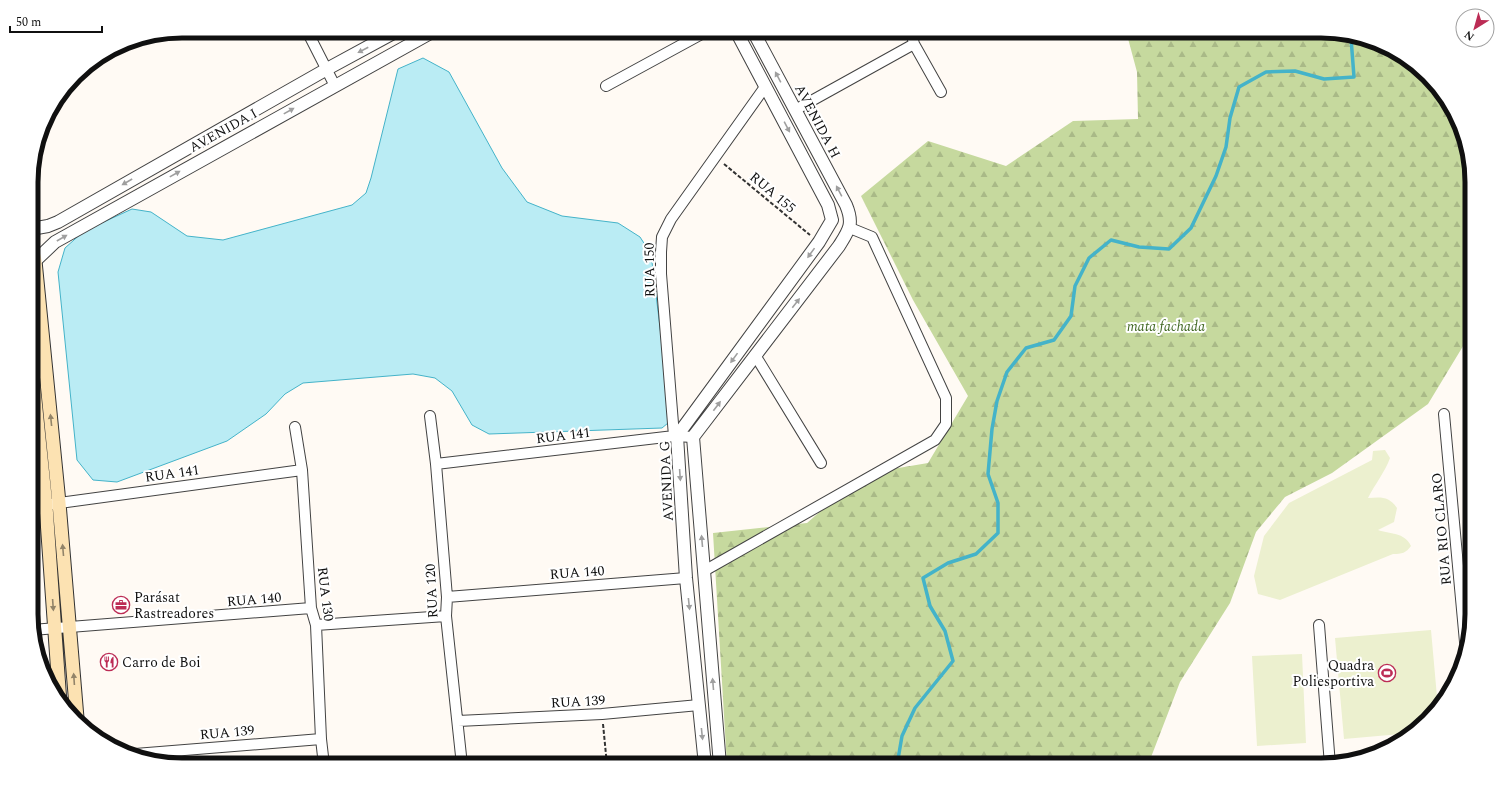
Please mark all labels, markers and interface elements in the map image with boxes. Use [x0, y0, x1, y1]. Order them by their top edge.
scale bar [10, 8, 102, 34]
north arrow [1455, 8, 1495, 48]
text: 50 m [16, 13, 41, 32]
text: N [1461, 26, 1478, 45]
one-way arrow [357, 46, 368, 53]
one-way arrow [774, 71, 781, 83]
street label: AVENIDA H [789, 80, 846, 162]
street label: AVENIDA I [185, 103, 261, 158]
one-way arrow [283, 108, 295, 115]
one-way arrow [784, 122, 790, 133]
street label: RUA 155 [745, 167, 800, 218]
one-way arrow [169, 171, 181, 178]
one-way arrow [121, 179, 133, 185]
one-way arrow [836, 186, 842, 197]
one-way arrow [56, 234, 68, 241]
street label: RUA 150 [639, 242, 660, 298]
one-way arrow [807, 248, 815, 258]
one-way arrow [791, 297, 800, 308]
park label: mata fachada [1127, 316, 1205, 337]
one-way arrow [730, 353, 738, 364]
one-way arrow [712, 401, 721, 412]
one-way arrow [47, 414, 54, 426]
street label: RUA 141 [535, 422, 592, 449]
street label: AVENIDA G [654, 440, 679, 522]
street label: RUA 141 [143, 459, 201, 488]
one-way arrow [676, 469, 683, 481]
street label: RUA RIO CLARO [1426, 472, 1457, 586]
one-way arrow [698, 535, 705, 547]
one-way arrow [60, 544, 67, 556]
street label: RUA 140 [549, 560, 605, 585]
street label: RUA 120 [420, 563, 443, 619]
street label: RUA 130 [312, 566, 339, 623]
place label: Parásat Rastreadores [134, 587, 214, 624]
street label: RUA 140 [226, 587, 282, 612]
office icon: Parásat Rastreadores [111, 595, 131, 615]
one-way arrow [686, 598, 692, 610]
one-way arrow [49, 599, 56, 611]
restaurant icon: Carro de Boi [99, 652, 119, 672]
place label: Carro de Boi [122, 652, 201, 673]
place label: Quadra Poliesportiva [1292, 655, 1374, 692]
sports icon: Quadra Poliesportiva [1377, 663, 1397, 683]
one-way arrow [71, 673, 78, 685]
one-way arrow [710, 678, 717, 690]
street label: RUA 139 [550, 690, 606, 713]
street label: RUA 139 [199, 720, 255, 745]
one-way arrow [699, 728, 705, 740]

